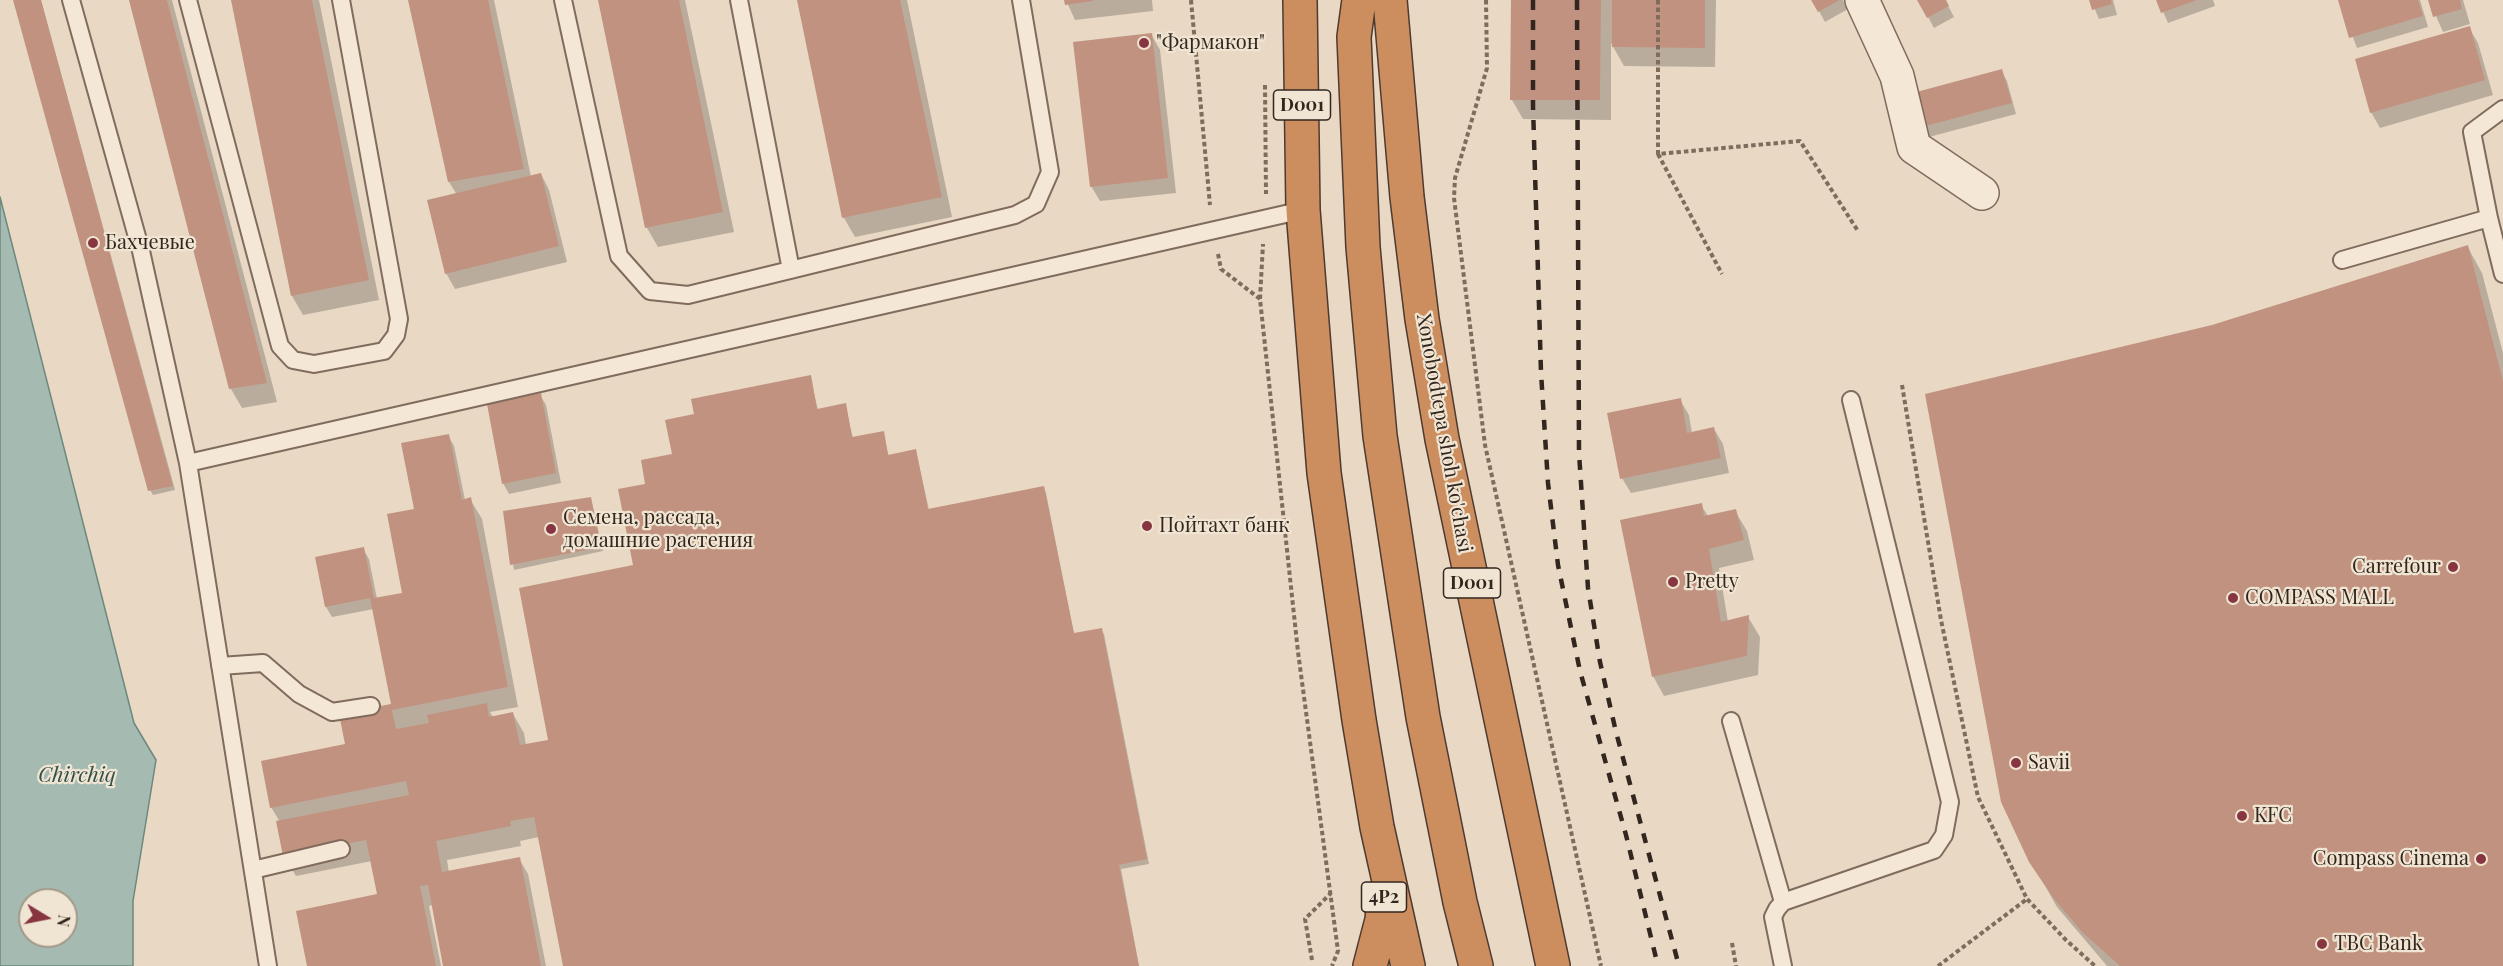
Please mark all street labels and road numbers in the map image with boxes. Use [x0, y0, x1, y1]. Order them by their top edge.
road number: D001 [1274, 90, 1330, 120]
street label: Xonobodtepa shoh ko'chasi [1411, 312, 1477, 554]
road number: D001 [1444, 568, 1500, 598]
road number: 4P2 [1362, 882, 1406, 912]

